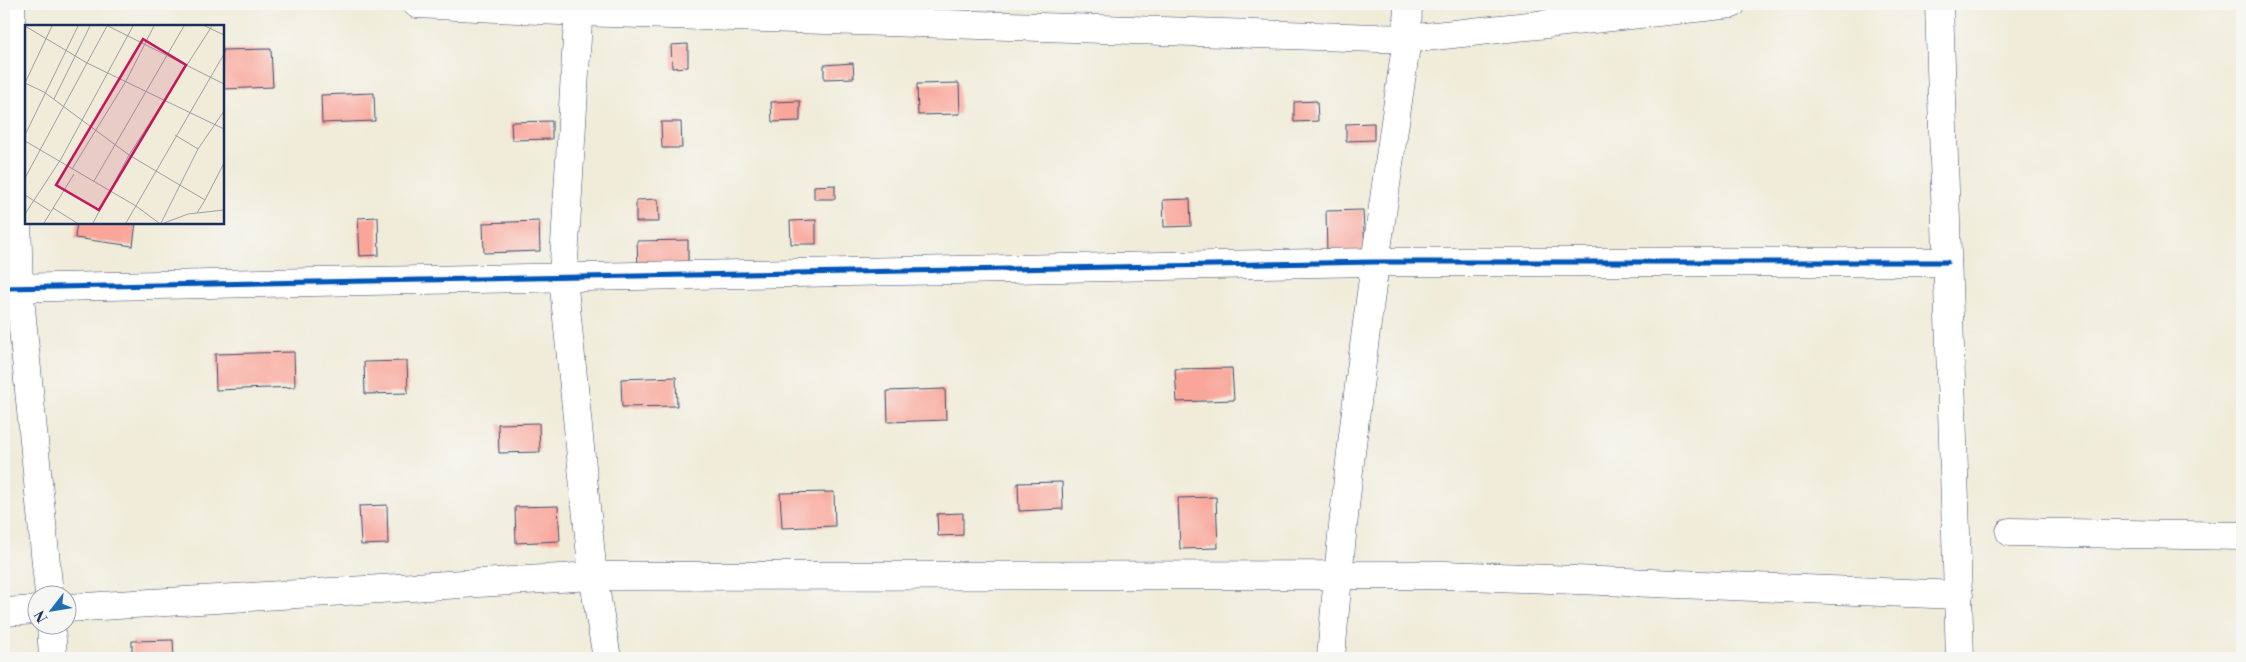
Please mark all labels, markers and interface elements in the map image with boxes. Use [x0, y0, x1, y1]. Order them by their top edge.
inset map [25, 25, 224, 224]
north arrow [28, 584, 78, 634]
text: N [31, 607, 52, 626]

